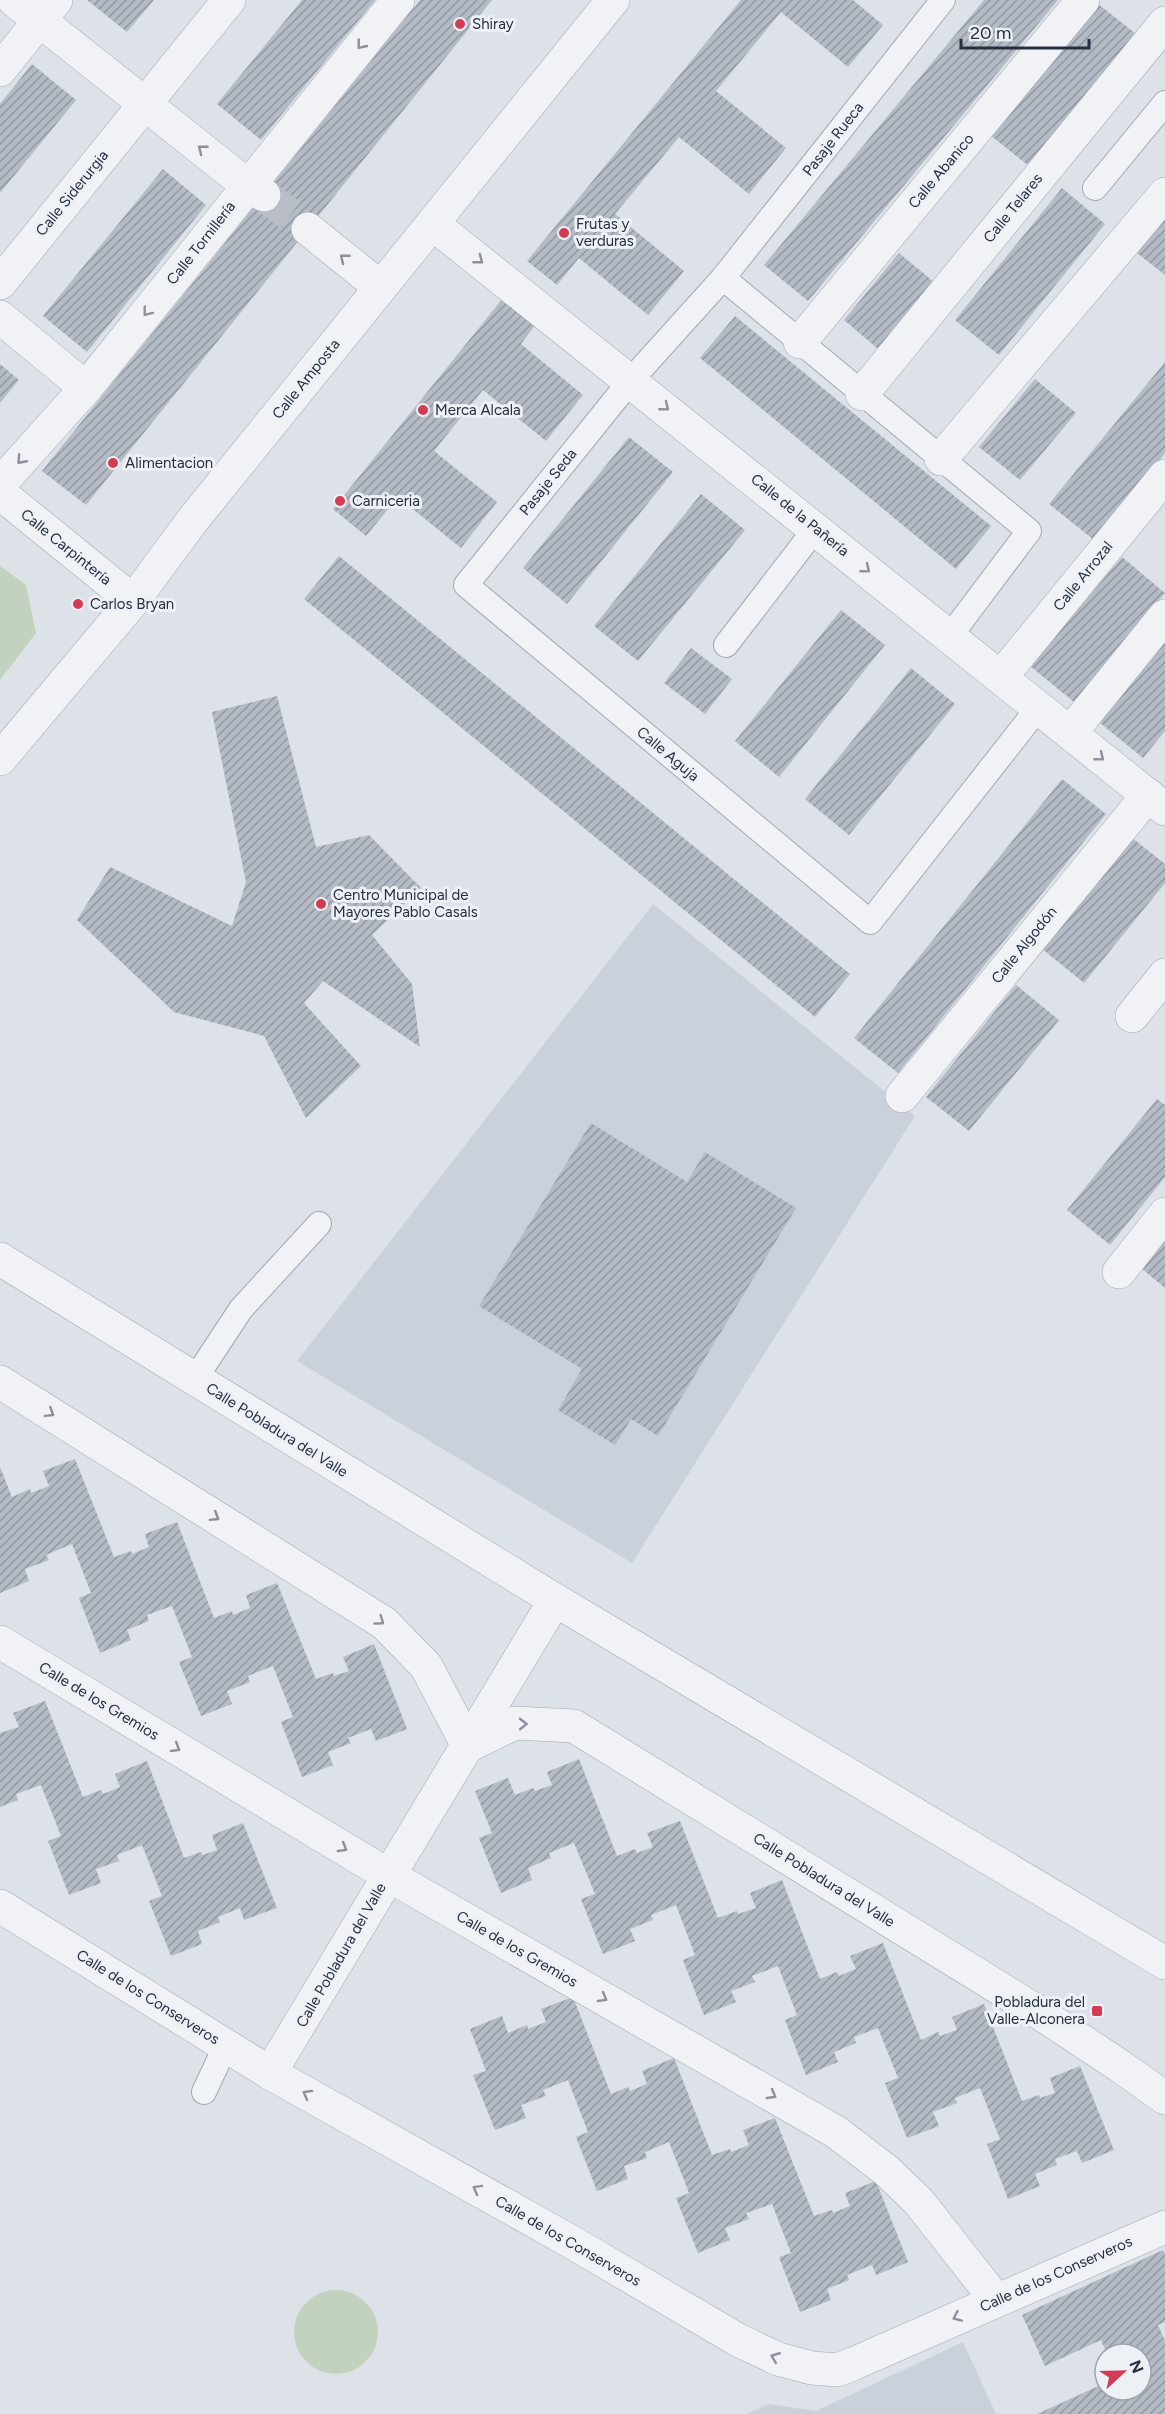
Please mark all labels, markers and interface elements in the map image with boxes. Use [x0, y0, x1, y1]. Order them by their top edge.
scale bar [961, 12, 1088, 50]
place label: Shiray [472, 15, 514, 33]
marker: Shiray [453, 17, 467, 31]
text: 20 m [970, 22, 1011, 44]
one-way arrow [358, 38, 369, 49]
street label: Pasaje Rueca [799, 99, 867, 179]
street label: Calle Abanico [904, 130, 978, 212]
one-way arrow [197, 145, 208, 156]
street label: Calle Siderurgia [32, 147, 112, 239]
street label: Calle Telares [980, 170, 1046, 246]
street label: Calle Tornillería [163, 198, 239, 288]
place label: Frutas y verduras [576, 215, 634, 250]
marker: Frutas y verduras [557, 226, 571, 240]
one-way arrow [472, 253, 483, 264]
one-way arrow [340, 254, 351, 265]
one-way arrow [143, 305, 154, 316]
street label: Calle Amposta [268, 335, 344, 423]
one-way arrow [658, 400, 669, 411]
place label: Merca Alcala [435, 401, 521, 419]
marker: Merca Alcala [416, 403, 430, 417]
street label: Pasaje Seda [516, 445, 580, 519]
one-way arrow [17, 454, 28, 464]
place label: Alimentacion [125, 454, 213, 472]
marker: Alimentacion [106, 456, 120, 470]
street label: Calle de la Pañería [747, 470, 853, 560]
place label: Carniceria [352, 492, 420, 510]
marker: Carniceria [333, 494, 347, 508]
street label: Calle Carpintería [17, 505, 115, 589]
street label: Calle Arrozal [1049, 538, 1117, 614]
one-way arrow [859, 561, 870, 572]
place label: Carlos Bryan [90, 595, 174, 613]
marker: Carlos Bryan [71, 597, 85, 611]
street label: Calle Aguja [633, 723, 703, 785]
one-way arrow [1093, 749, 1104, 760]
place label: Centro Municipal de Mayores Pablo Casals [333, 886, 478, 921]
marker: Centro Municipal de Mayores Pablo Casals [314, 897, 328, 911]
street label: Calle Algodón [987, 903, 1061, 987]
street label: Calle Pobladura del Valle [203, 1379, 351, 1481]
one-way arrow [43, 1406, 54, 1417]
one-way arrow [209, 1509, 219, 1521]
one-way arrow [373, 1614, 384, 1625]
street label: Calle de los Gremios [36, 1658, 162, 1744]
one-way arrow [519, 1718, 528, 1730]
one-way arrow [170, 1740, 180, 1752]
street label: Calle Pobladura del Valle [750, 1829, 898, 1931]
one-way arrow [337, 1841, 347, 1853]
street label: Calle Pobladura del Valle [292, 1880, 390, 2030]
street label: Calle de los Gremios [453, 1907, 581, 1991]
street label: Calle de los Conserveros [73, 1946, 223, 2048]
one-way arrow [597, 1991, 607, 2003]
place label: Pobladura del Valle-Alconera [987, 1993, 1085, 2028]
marker: Pobladura del Valle-Alconera [1090, 2004, 1104, 2018]
one-way arrow [766, 2088, 776, 2100]
one-way arrow [303, 2090, 314, 2101]
one-way arrow [473, 2185, 484, 2196]
street label: Calle de los Conserveros [492, 2192, 644, 2290]
street label: Calle de los Conserveros [977, 2232, 1135, 2316]
one-way arrow [953, 2310, 964, 2322]
north arrow [1093, 2342, 1153, 2402]
one-way arrow [771, 2352, 782, 2364]
text: N [1125, 2357, 1148, 2376]

